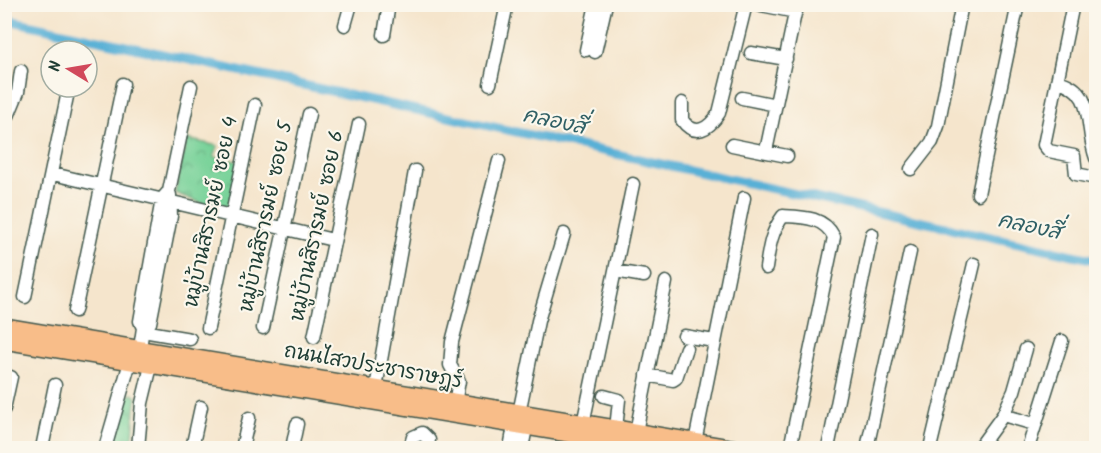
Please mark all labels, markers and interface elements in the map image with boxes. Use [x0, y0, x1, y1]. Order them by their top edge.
north arrow [39, 39, 99, 99]
text: N [43, 59, 69, 74]
water label: คลองสี่ [520, 95, 596, 146]
street label: หมู่บ้านสิรารมย์ ซอย 4 [176, 114, 248, 310]
street label: หมู่บ้านสิรารมย์ ซอย 5 [231, 117, 303, 315]
street label: หมู่บ้านสิรารมย์ ซอย 6 [282, 127, 354, 325]
water label: คลองสี่ [995, 200, 1071, 251]
street label: ถนนไสวประชาราษฎร์ [281, 336, 465, 399]

